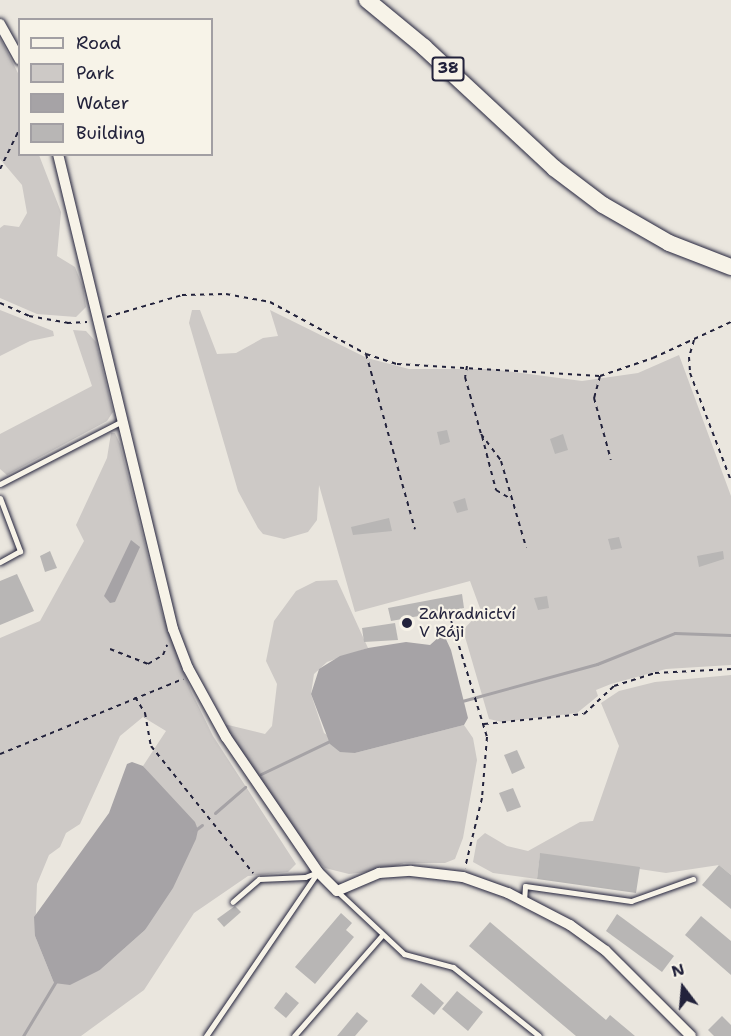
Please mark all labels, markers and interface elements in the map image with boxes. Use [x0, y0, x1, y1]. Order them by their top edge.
legend [18, 18, 213, 156]
text: Road [76, 31, 121, 55]
road number: 38 [432, 57, 464, 81]
text: Park [76, 61, 115, 85]
text: Water [76, 91, 129, 115]
text: Building [76, 121, 145, 145]
place label: Zahradnictví V Ráji [419, 604, 516, 642]
marker: Zahradnictví V Ráji [400, 616, 414, 630]
north arrow [653, 958, 713, 1018]
text: N [669, 958, 687, 982]

